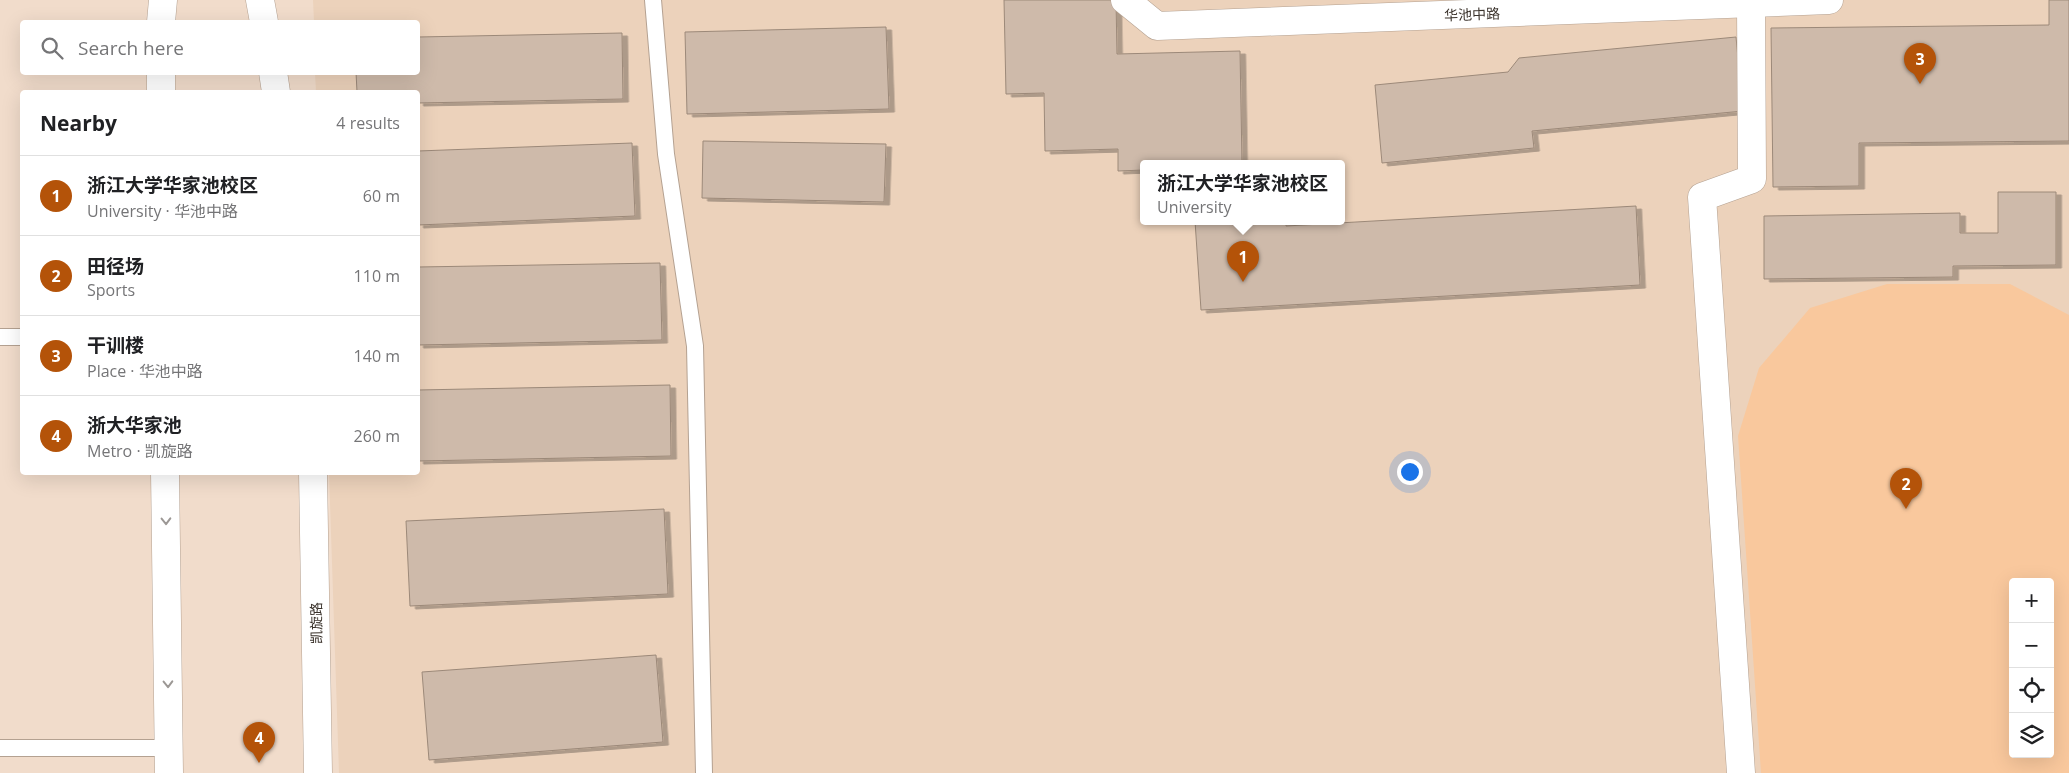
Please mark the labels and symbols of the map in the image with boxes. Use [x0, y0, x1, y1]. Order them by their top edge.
street label: 华池中路 [1444, 4, 1500, 24]
pin: 3 [1904, 43, 1936, 84]
pin: 1 [1227, 241, 1259, 282]
your location [1397, 459, 1423, 485]
pin: 2 [1890, 468, 1922, 509]
one-way arrow [161, 518, 171, 525]
street label: 凯旋路 [306, 602, 326, 644]
one-way arrow [163, 680, 173, 688]
pin: 4 [243, 722, 275, 763]

